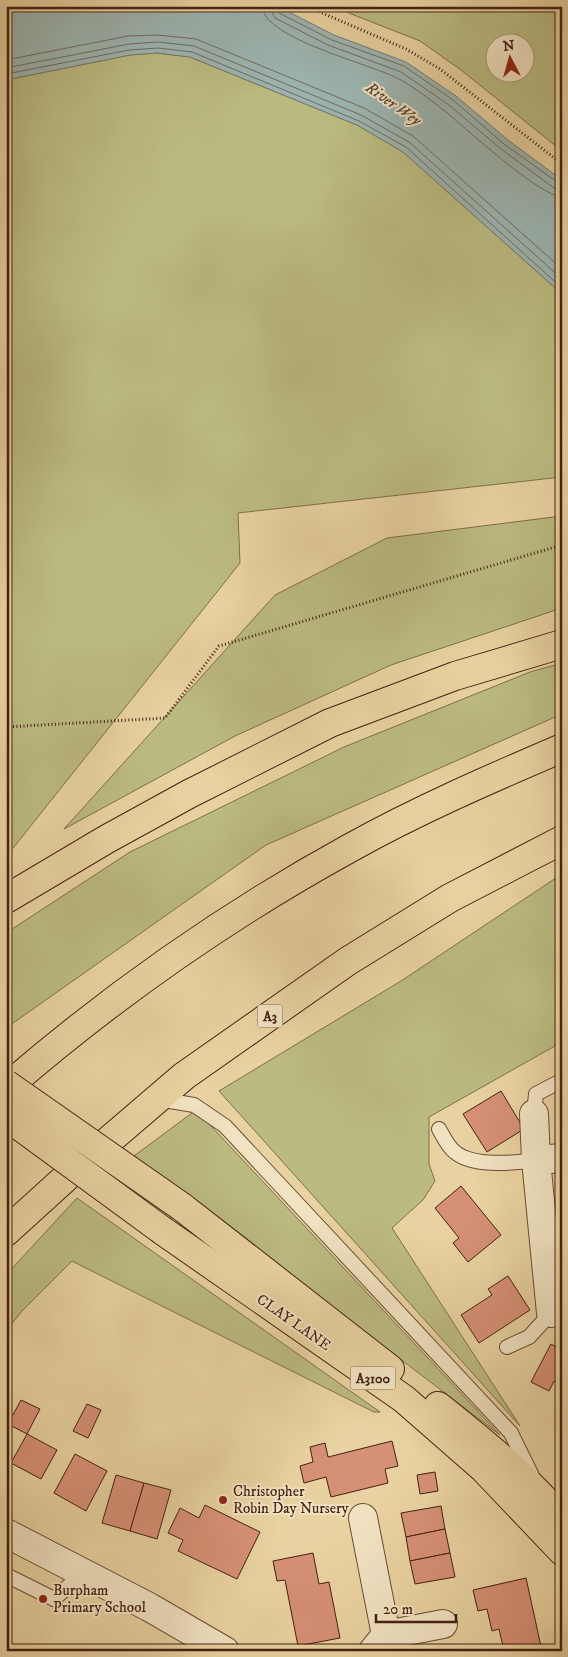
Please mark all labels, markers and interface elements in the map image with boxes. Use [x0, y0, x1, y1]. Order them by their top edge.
north arrow [486, 32, 536, 82]
text: N [502, 36, 516, 56]
water label: River Wey [361, 77, 427, 131]
road number: A3 [258, 1004, 282, 1028]
street label: CLAY LANE [253, 1290, 335, 1355]
road number: A3100 [350, 1366, 396, 1390]
place label: Christopher Robin Day Nursery [233, 1482, 350, 1518]
marker: Christopher Robin Day Nursery [217, 1494, 229, 1506]
place label: Burpham Primary School [53, 1581, 146, 1617]
scale bar [376, 1592, 456, 1624]
marker: Burpham Primary School [37, 1593, 49, 1605]
text: 20 m [383, 1600, 413, 1619]

